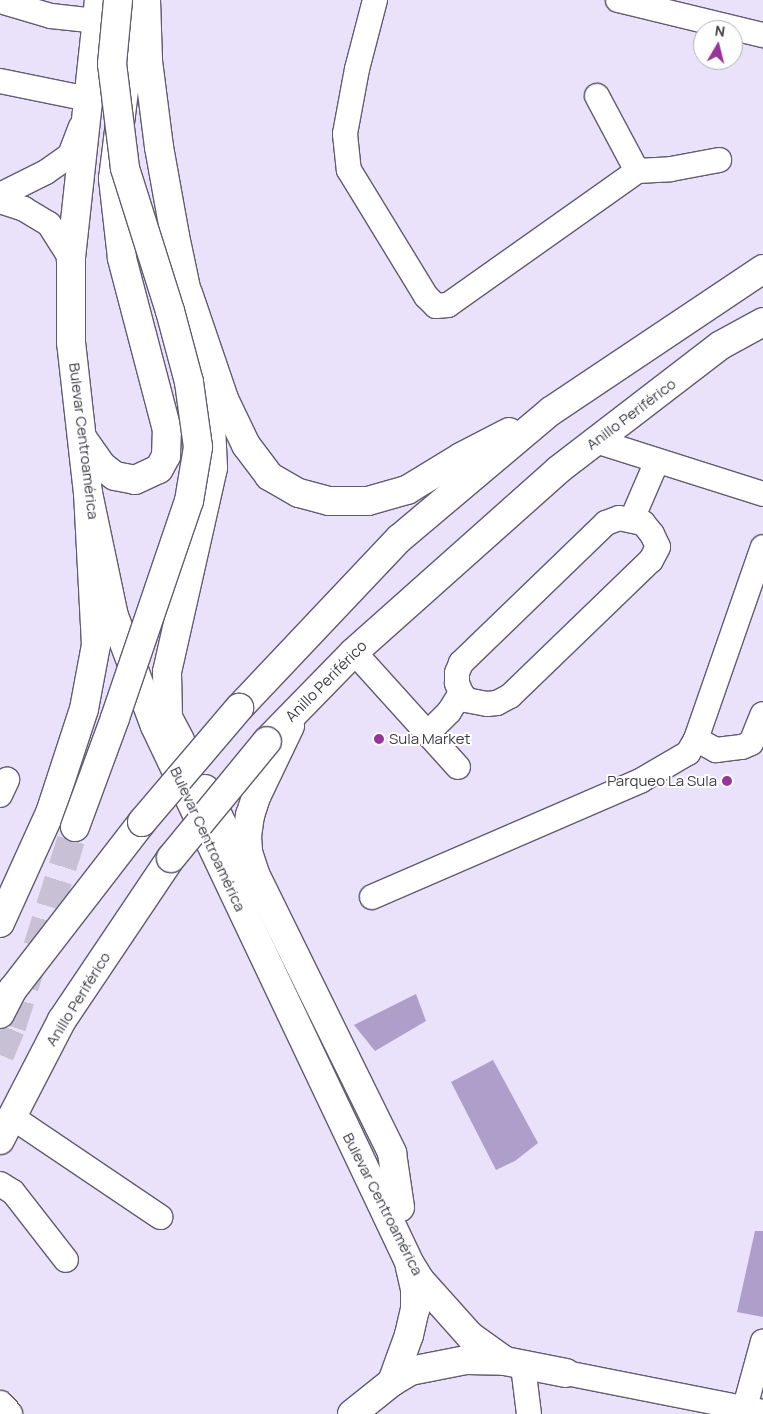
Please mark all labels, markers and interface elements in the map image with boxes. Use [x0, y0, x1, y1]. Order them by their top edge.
north arrow [693, 20, 743, 70]
text: N [714, 21, 726, 41]
street label: Bulevar Centroamérica [65, 362, 103, 520]
street label: Anillo Periférico [583, 374, 679, 454]
street label: Anillo Periférico [282, 637, 370, 725]
place label: Sula Market [389, 730, 470, 748]
marker: Sula Market [373, 733, 385, 745]
street label: Bulevar Centroamérica [167, 764, 249, 914]
place label: Parqueo La Sula [607, 772, 717, 790]
marker: Parqueo La Sula [721, 775, 733, 787]
street label: Anillo Periférico [42, 949, 114, 1049]
street label: Bulevar Centroamérica [339, 1130, 427, 1278]

